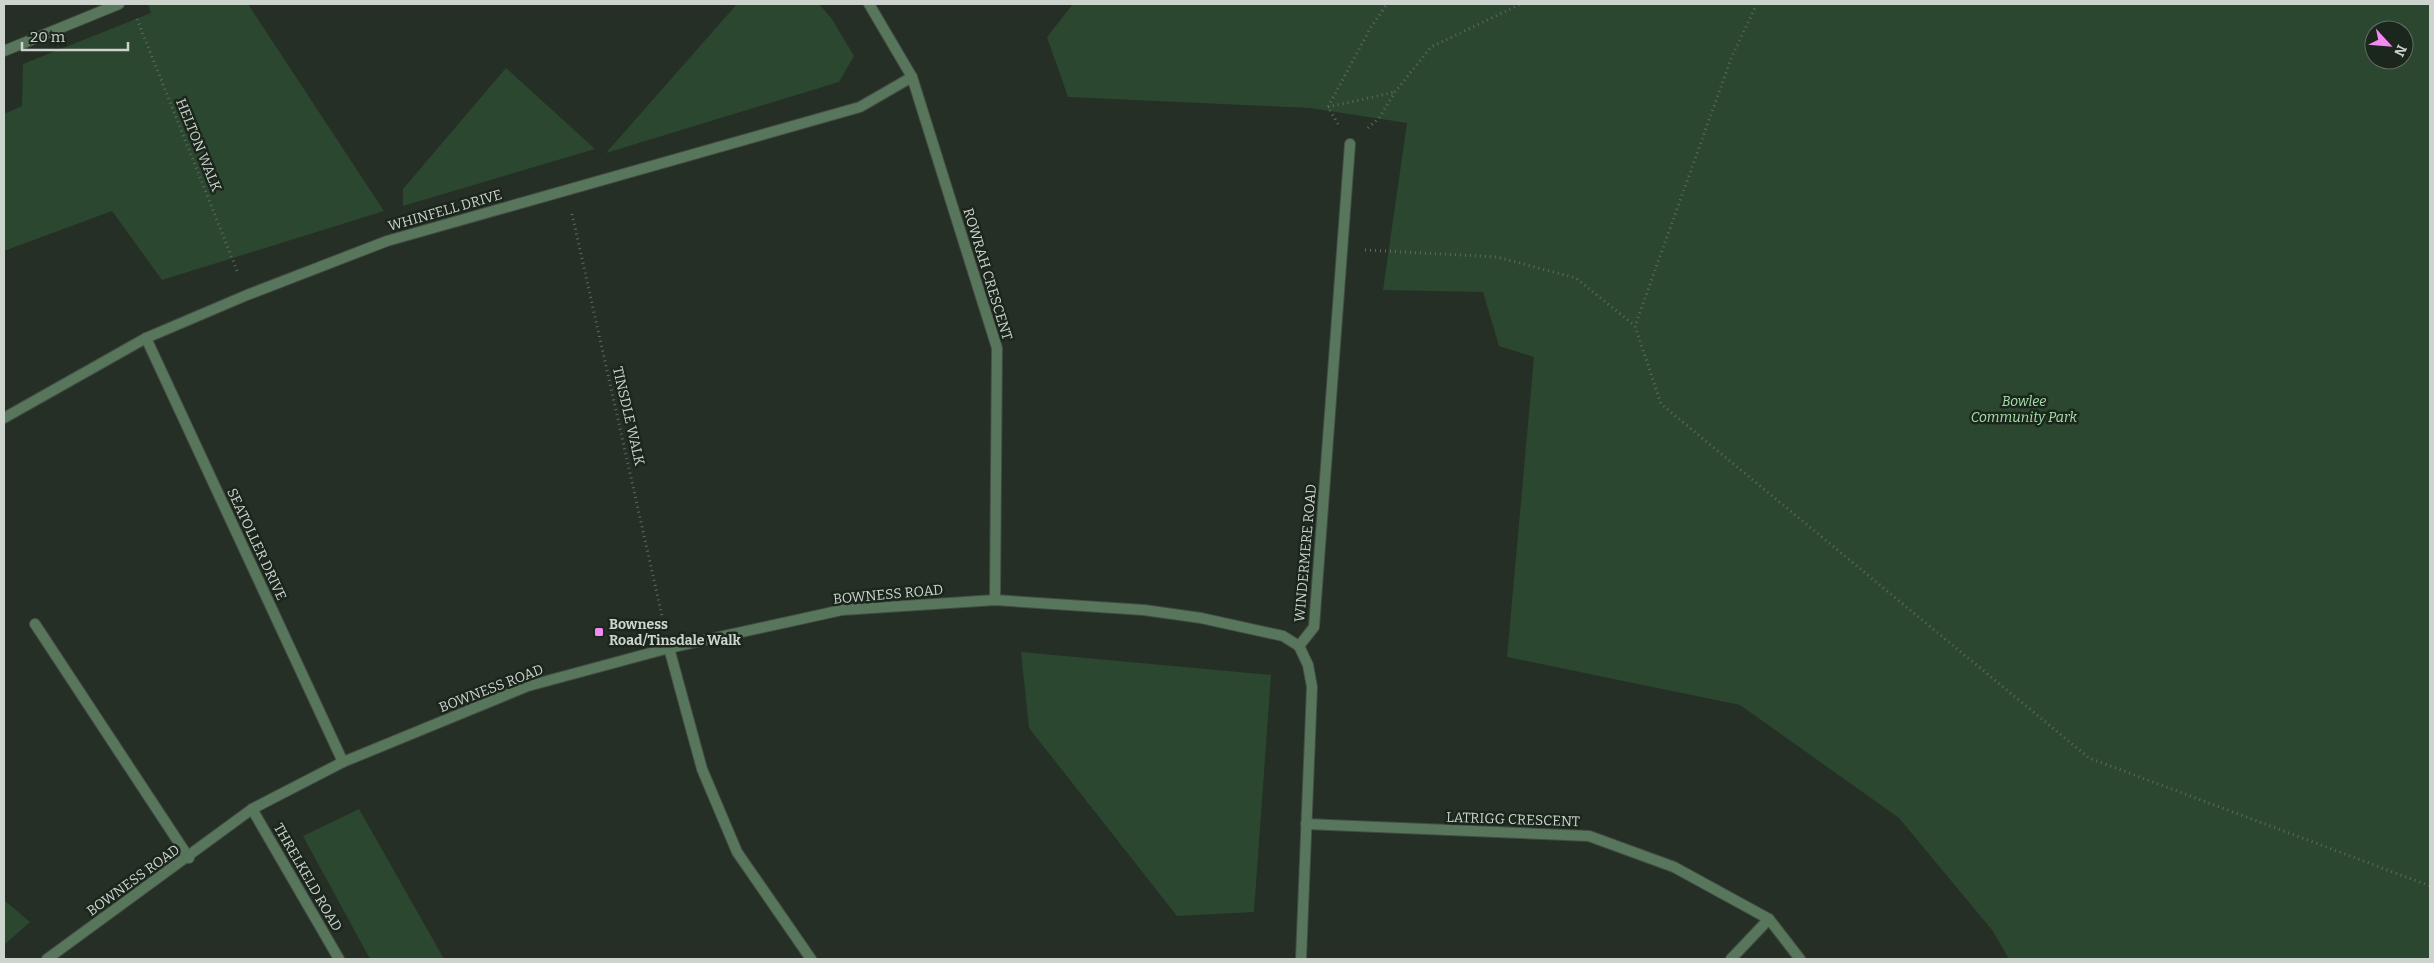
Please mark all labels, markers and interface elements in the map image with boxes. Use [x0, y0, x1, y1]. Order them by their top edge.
scale bar [22, 20, 129, 52]
north arrow [2364, 20, 2414, 70]
text: 20 m [30, 28, 66, 46]
text: N [2390, 42, 2410, 59]
street label: HELTON WALK [172, 96, 225, 194]
street label: WHINFELL DRIVE [386, 186, 504, 235]
street label: ROWRAH CRESCENT [959, 206, 1016, 342]
street label: TINSDLE WALK [609, 365, 648, 467]
park label: Bowlee Community Park [1971, 393, 2078, 426]
street label: WINDERMERE ROAD [1291, 483, 1320, 623]
street label: SEATOLLER DRIVE [223, 485, 290, 603]
street label: BOWNESS ROAD [832, 581, 944, 608]
place label: Bowness Road/Tinsdale Walk [609, 616, 742, 649]
marker: Bowness Road/Tinsdale Walk [593, 626, 605, 638]
street label: BOWNESS ROAD [437, 661, 546, 716]
street label: LATRIGG CRESCENT [1446, 809, 1580, 830]
street label: THRELKELD ROAD [270, 820, 345, 934]
street label: BOWNESS ROAD [84, 841, 183, 920]

